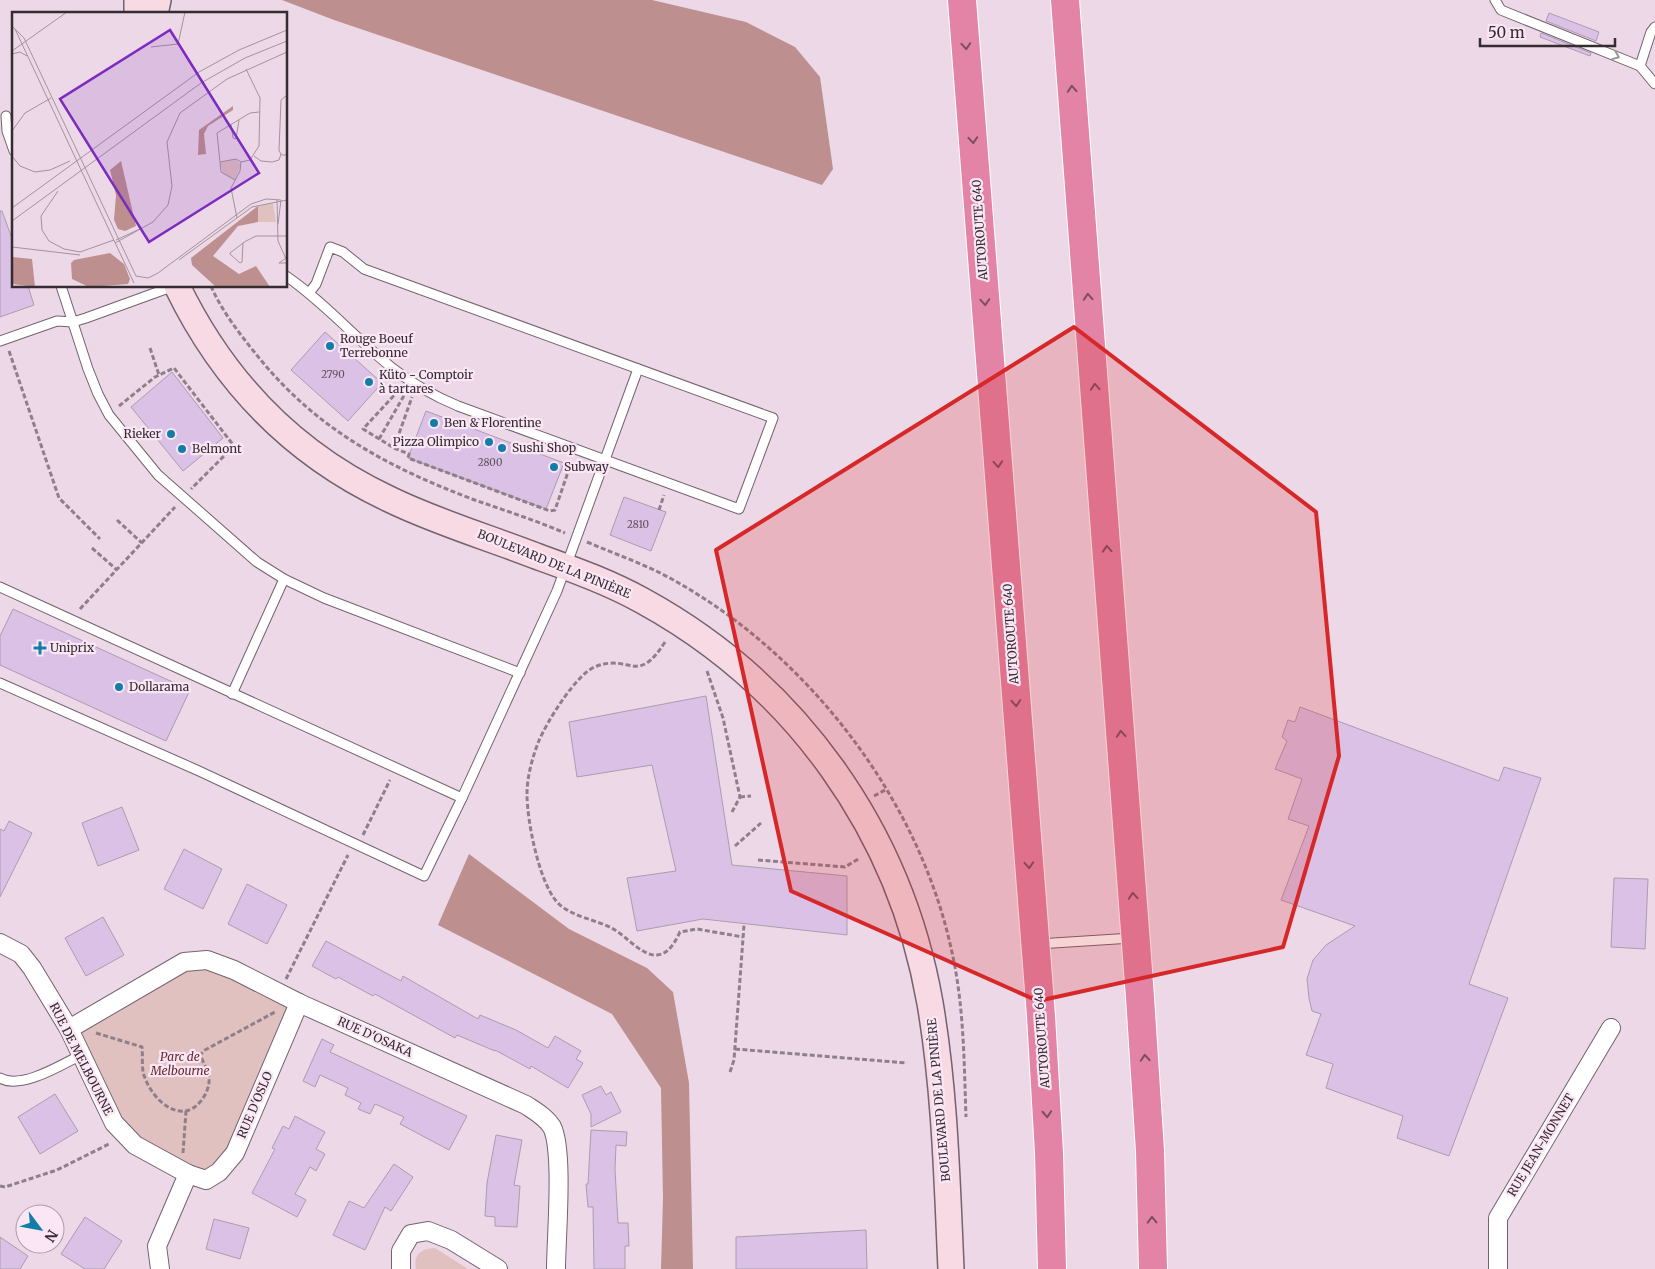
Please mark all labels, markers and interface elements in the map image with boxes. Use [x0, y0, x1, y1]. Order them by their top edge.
inset map [12, 12, 288, 288]
scale bar [1480, 15, 1615, 47]
text: 50 m [1488, 23, 1525, 42]
one-way arrow [960, 42, 971, 50]
one-way arrow [1611, 50, 1620, 60]
one-way arrow [1067, 85, 1078, 93]
one-way arrow [967, 136, 978, 144]
street label: AUTOROUTE 640 [968, 179, 991, 282]
one-way arrow [1082, 293, 1093, 301]
one-way arrow [980, 298, 991, 306]
place label: Rouge Boeuf Terrebonne [340, 331, 413, 360]
marker: Rouge Boeuf Terrebonne [324, 340, 336, 352]
place label: Küto - Comptoir à tartares [379, 367, 474, 396]
house number: 2790 [321, 368, 345, 381]
marker: Küto - Comptoir à tartares [363, 376, 375, 388]
one-way arrow [1089, 383, 1100, 391]
place label: Ben & Florentine [444, 415, 541, 430]
marker: Ben & Florentine [428, 417, 440, 429]
place label: Rieker [124, 426, 162, 441]
marker: Rieker [165, 428, 177, 440]
place label: Pizza Olimpico [393, 434, 479, 449]
marker: Pizza Olimpico [483, 436, 495, 448]
place label: Sushi Shop [512, 440, 576, 455]
place label: Belmont [192, 441, 242, 456]
marker: Sushi Shop [496, 442, 508, 454]
marker: Belmont [176, 443, 188, 455]
house number: 2800 [478, 456, 502, 469]
place label: Subway [564, 459, 609, 474]
one-way arrow [992, 460, 1003, 468]
marker: Subway [548, 461, 560, 473]
house number: 2810 [627, 518, 649, 531]
street label: BOULEVARD DE LA PINIÈRE [475, 526, 633, 601]
one-way arrow [1102, 545, 1113, 553]
street label: AUTOROUTE 640 [999, 583, 1022, 686]
place label: Uniprix [50, 640, 95, 655]
marker: Uniprix [34, 642, 46, 654]
place label: Dollarama [129, 679, 190, 694]
marker: Dollarama [113, 681, 125, 693]
one-way arrow [1011, 699, 1022, 707]
one-way arrow [1115, 730, 1126, 738]
one-way arrow [1023, 861, 1034, 869]
one-way arrow [1127, 892, 1138, 900]
street label: AUTOROUTE 640 [1030, 987, 1053, 1090]
street label: RUE DE MELBOURNE [46, 1000, 117, 1118]
street label: RUE D'OSAKA [335, 1013, 416, 1060]
street label: BOULEVARD DE LA PINIÈRE [924, 1017, 953, 1182]
park label: Parc de Melbourne [149, 1049, 210, 1078]
one-way arrow [1139, 1054, 1150, 1062]
street label: RUE D'OSLO [234, 1069, 275, 1140]
street label: RUE JEAN-MONNET [1504, 1090, 1578, 1199]
one-way arrow [1041, 1111, 1052, 1119]
north arrow [15, 1204, 65, 1254]
one-way arrow [1147, 1216, 1158, 1224]
text: N [40, 1226, 62, 1245]

